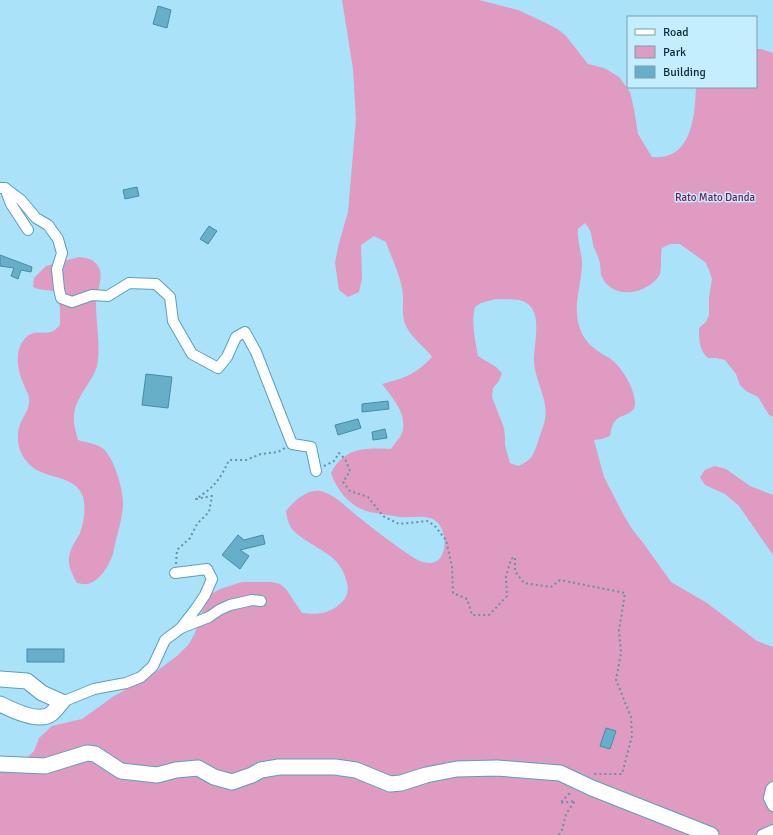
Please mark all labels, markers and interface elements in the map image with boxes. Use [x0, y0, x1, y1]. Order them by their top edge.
legend [627, 16, 757, 88]
text: Road [663, 25, 689, 40]
text: Park [663, 45, 686, 60]
text: Building [663, 65, 706, 80]
park label: Rato Mato Danda [675, 191, 755, 204]

